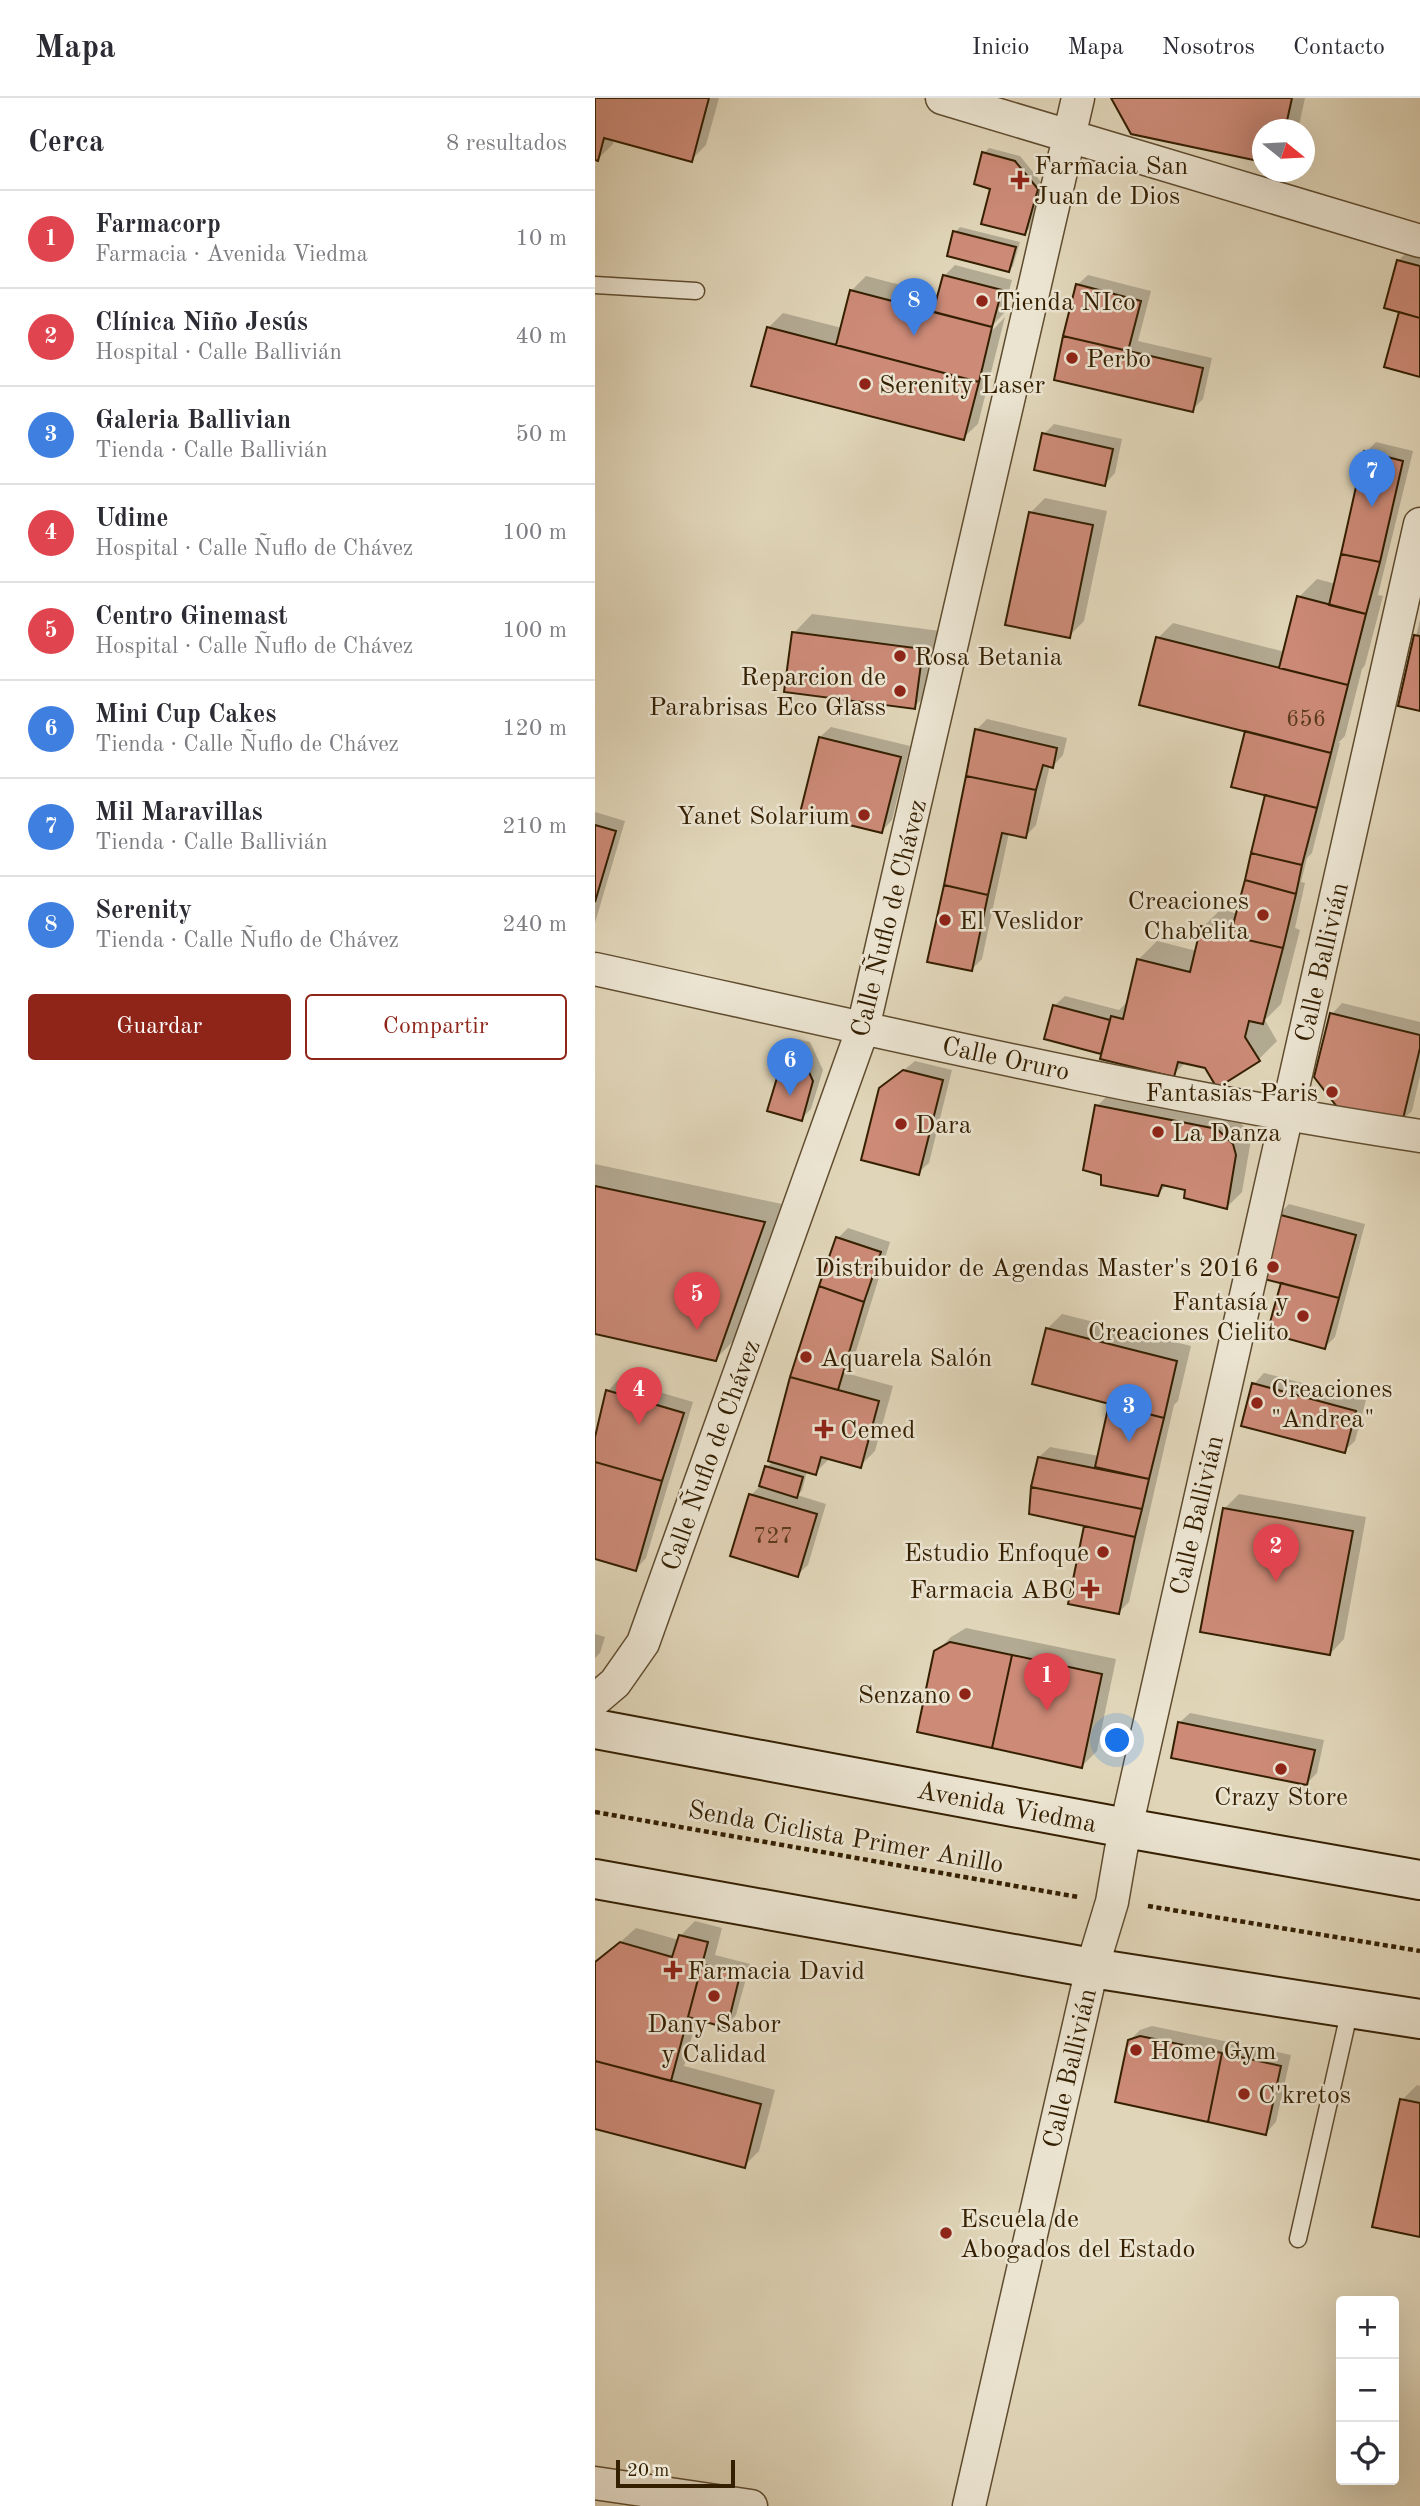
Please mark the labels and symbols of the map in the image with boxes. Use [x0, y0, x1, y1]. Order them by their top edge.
north arrow [1252, 119, 1315, 182]
place label: Farmacia San Juan de Dios [1034, 154, 1188, 210]
marker: Farmacia San Juan de Dios [1012, 172, 1028, 188]
pin: 8 [891, 278, 937, 336]
place label: Tienda NIco [996, 290, 1136, 316]
marker: Tienda NIco [974, 293, 990, 309]
place label: Perbo [1086, 347, 1151, 373]
marker: Perbo [1064, 350, 1080, 366]
place label: Serenity Laser [879, 373, 1045, 399]
marker: Serenity Laser [857, 376, 873, 392]
pin: 7 [1349, 449, 1395, 507]
place label: Rosa Betania [914, 645, 1063, 671]
marker: Rosa Betania [892, 648, 908, 664]
place label: Reparcion de Parabrisas Eco Glass [649, 665, 886, 721]
marker: Reparcion de Parabrisas Eco Glass [892, 683, 908, 699]
house number: 656 [1286, 708, 1326, 731]
street label: Calle Ñuflo de Chávez [843, 796, 932, 1040]
place label: Yanet Solarium [676, 804, 850, 830]
marker: Yanet Solarium [856, 807, 872, 823]
street label: Calle Ballivián [1292, 880, 1354, 1045]
place label: Creaciones Chabelita [1128, 889, 1249, 945]
marker: Creaciones Chabelita [1255, 907, 1271, 923]
place label: El Veslidor [959, 909, 1084, 935]
marker: El Veslidor [937, 912, 953, 928]
street label: Calle Oruro [939, 1034, 1072, 1086]
pin: 6 [767, 1038, 813, 1096]
place label: Fantasias Paris [1145, 1081, 1318, 1107]
marker: Fantasias Paris [1324, 1084, 1340, 1100]
place label: Dara [915, 1113, 972, 1139]
marker: Dara [893, 1116, 909, 1132]
place label: La Danza [1172, 1121, 1281, 1147]
marker: La Danza [1150, 1124, 1166, 1140]
place label: Distribuidor de Agendas Master's 2016 [815, 1256, 1259, 1282]
marker: Distribuidor de Agendas Master's 2016 [1265, 1259, 1281, 1275]
pin: 5 [674, 1272, 720, 1330]
place label: Fantasía y Creaciones Cielito [1088, 1290, 1289, 1346]
marker: Fantasía y Creaciones Cielito [1295, 1308, 1311, 1324]
street label: Calle Ñuflo de Chávez [653, 1335, 766, 1575]
place label: Aquarela Salón [820, 1346, 992, 1372]
marker: Aquarela Salón [798, 1349, 814, 1365]
pin: 4 [616, 1367, 662, 1425]
place label: Creaciones "Andrea" [1271, 1377, 1392, 1433]
pin: 3 [1106, 1384, 1152, 1442]
marker: Creaciones "Andrea" [1249, 1395, 1265, 1411]
place label: Cemed [840, 1418, 916, 1444]
marker: Cemed [814, 1419, 834, 1439]
street label: Calle Ballivián [1167, 1433, 1229, 1598]
pin: 2 [1253, 1524, 1299, 1582]
house number: 727 [753, 1525, 793, 1548]
place label: Estudio Enfoque [904, 1541, 1089, 1567]
marker: Estudio Enfoque [1095, 1544, 1111, 1560]
place label: Farmacia ABC [909, 1578, 1076, 1604]
marker: Farmacia ABC [1082, 1581, 1098, 1597]
pin: 1 [1024, 1653, 1070, 1711]
place label: Senzano [858, 1683, 951, 1709]
marker: Senzano [957, 1686, 973, 1702]
your location [1100, 1723, 1134, 1757]
marker: Crazy Store [1273, 1761, 1289, 1777]
street label: Avenida Viedma [915, 1778, 1099, 1838]
place label: Crazy Store [1214, 1785, 1348, 1811]
street label: Senda Ciclista Primer Anillo [686, 1797, 1005, 1879]
place label: Farmacia David [687, 1959, 865, 1985]
marker: Farmacia David [665, 1962, 681, 1978]
street label: Calle Ballivián [1040, 1986, 1102, 2151]
marker: Dany Sabor y Calidad [706, 1988, 722, 2004]
place label: Dany Sabor y Calidad [647, 2012, 781, 2068]
place label: Home Gym [1150, 2039, 1276, 2065]
marker: Home Gym [1128, 2042, 1144, 2058]
place label: C'kretos [1258, 2083, 1351, 2109]
marker: C'kretos [1236, 2086, 1252, 2102]
place label: Escuela de Abogados del Estado [960, 2207, 1195, 2263]
marker: Escuela de Abogados del Estado [938, 2225, 954, 2241]
scale bar [616, 2457, 735, 2489]

